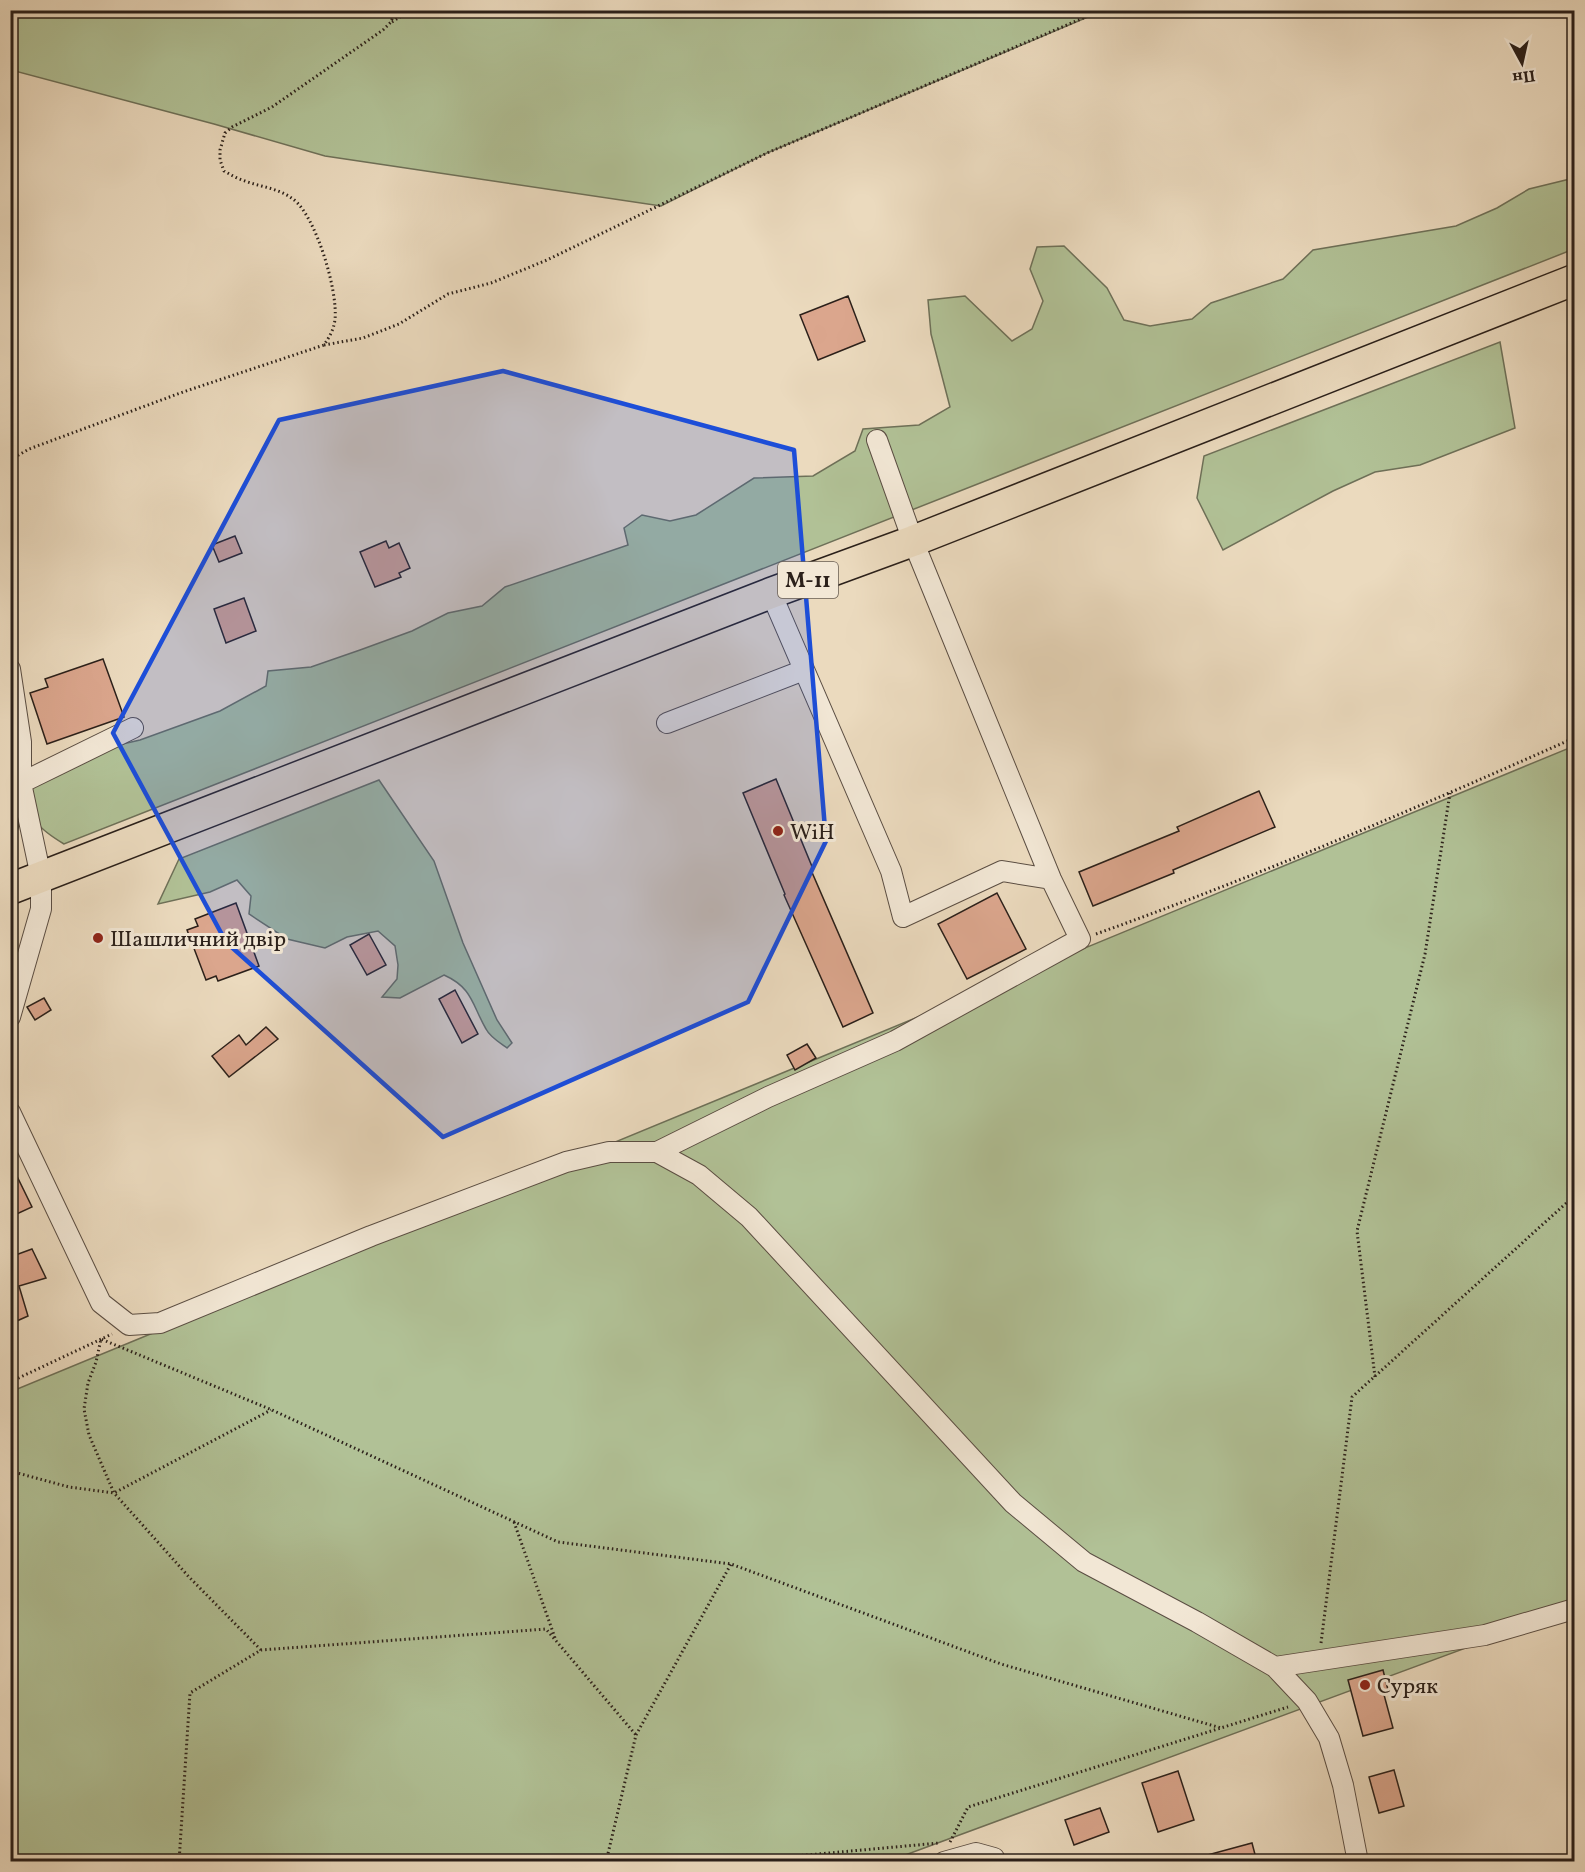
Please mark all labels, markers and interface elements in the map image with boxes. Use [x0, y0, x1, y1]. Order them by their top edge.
north arrow [1492, 33, 1552, 93]
text: Пн [1511, 63, 1537, 88]
road number: М-11 [778, 562, 838, 598]
place label: WiH [790, 818, 835, 849]
marker: WiH [771, 824, 785, 838]
place label: Шашличний двір [110, 925, 286, 956]
marker: Шашличний двір [91, 931, 105, 945]
place label: Суряк [1377, 1672, 1438, 1703]
marker: Суряк [1358, 1678, 1372, 1692]

